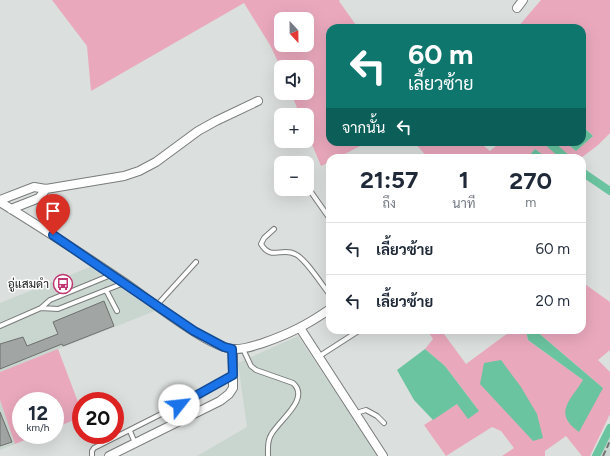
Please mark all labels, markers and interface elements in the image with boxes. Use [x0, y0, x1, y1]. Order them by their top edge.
north arrow [274, 12, 314, 52]
map controls [274, 12, 314, 196]
text: 60 m [408, 37, 473, 71]
icon: left [342, 40, 394, 92]
button: sound [274, 60, 314, 100]
text: เลี้ยวซ้าย [408, 73, 474, 95]
button: + [274, 108, 314, 148]
icon: left [393, 116, 415, 138]
text: จากนั้น [342, 119, 385, 137]
button: − [274, 156, 314, 196]
text: 21:57 [360, 165, 418, 194]
text: 1 [459, 165, 469, 194]
text: 270 [509, 166, 552, 195]
pin [36, 194, 70, 235]
text: m [525, 195, 536, 210]
text: ถึง [382, 196, 396, 211]
text: นาที [452, 196, 475, 211]
icon: arrive [42, 200, 64, 222]
icon: left [342, 238, 364, 260]
text: 60 m [535, 240, 570, 258]
text: เลี้ยวซ้าย [376, 241, 433, 259]
bus stop icon: อู่แสมดำ [52, 273, 74, 295]
place label: อู่แสมดำ [8, 277, 49, 292]
icon: left [342, 290, 364, 312]
text: 20 m [536, 292, 570, 310]
text: เลี้ยวซ้าย [376, 293, 433, 311]
position arrow [158, 384, 200, 426]
speed limit sign: 20 [72, 392, 124, 444]
text: 12 [28, 401, 48, 425]
text: km/h [27, 421, 49, 434]

